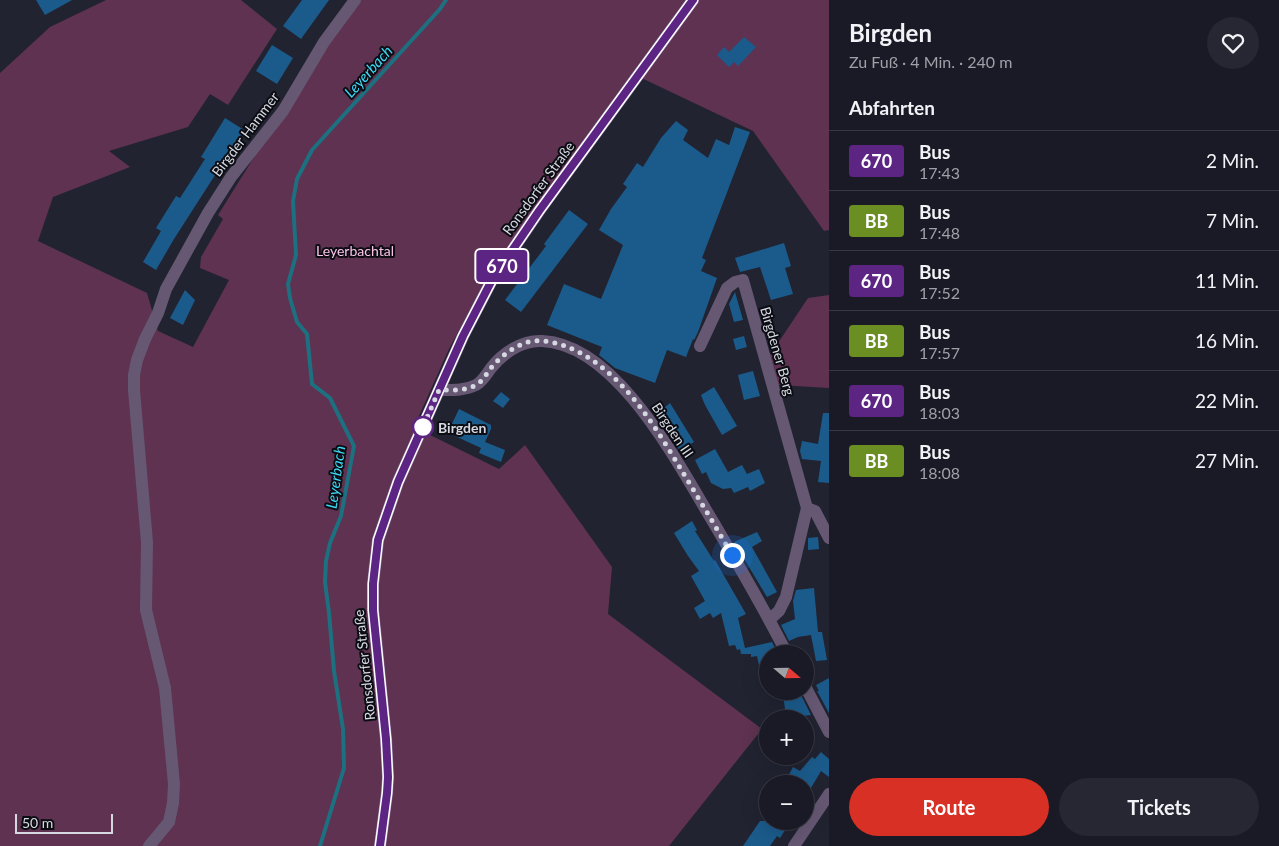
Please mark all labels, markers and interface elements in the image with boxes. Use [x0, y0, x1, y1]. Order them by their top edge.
button: heart [1207, 17, 1259, 69]
text: Birgden [849, 18, 932, 47]
water label: Leyerbach [340, 41, 396, 101]
text: Zu Fuß · 4 Min. · 240 m [849, 52, 1012, 71]
street label: Birgder Hammer [208, 89, 282, 179]
text: Abfahrten [849, 96, 935, 119]
street label: Ronsdorfer Straße [498, 138, 578, 238]
text: Bus [919, 140, 950, 163]
text: 2 Min. [1206, 149, 1259, 172]
text: 670 [861, 150, 892, 172]
text: 17:43 [919, 163, 960, 182]
text: Bus [919, 200, 950, 223]
text: 7 Min. [1206, 209, 1259, 232]
text: BB [865, 210, 888, 232]
text: 17:48 [919, 223, 960, 242]
park label: Leyerbachtal [316, 242, 394, 259]
line badge: 670 [473, 250, 531, 282]
text: 670 [486, 255, 518, 277]
text: Bus [919, 260, 950, 283]
text: 11 Min. [1195, 269, 1259, 292]
text: 670 [861, 270, 892, 292]
text: 17:52 [919, 283, 960, 302]
street label: Birgdener Berg [757, 305, 799, 397]
text: Bus [919, 320, 950, 343]
text: 16 Min. [1195, 329, 1259, 352]
text: BB [865, 330, 888, 352]
text: 17:57 [919, 343, 960, 362]
text: Bus [919, 380, 950, 403]
text: 22 Min. [1195, 389, 1259, 412]
text: 670 [861, 390, 892, 412]
street label: Birgden III [648, 399, 698, 461]
text: 18:03 [919, 403, 960, 422]
marker: Birgden [412, 416, 434, 438]
place label: Birgden [438, 419, 487, 436]
text: Bus [919, 440, 950, 463]
water label: Leyerbach [322, 444, 348, 510]
text: 27 Min. [1195, 449, 1259, 472]
text: BB [865, 450, 888, 472]
text: 18:08 [919, 463, 960, 482]
your location [720, 543, 745, 568]
street label: Ronsdorfer Straße [350, 609, 378, 721]
north arrow [759, 645, 814, 700]
map controls [759, 645, 814, 830]
button: + [759, 710, 814, 765]
button: − [759, 775, 814, 830]
button: Route [849, 778, 1049, 836]
button: Tickets [1059, 778, 1259, 836]
scale bar [15, 811, 112, 834]
text: 50 m [22, 814, 53, 831]

